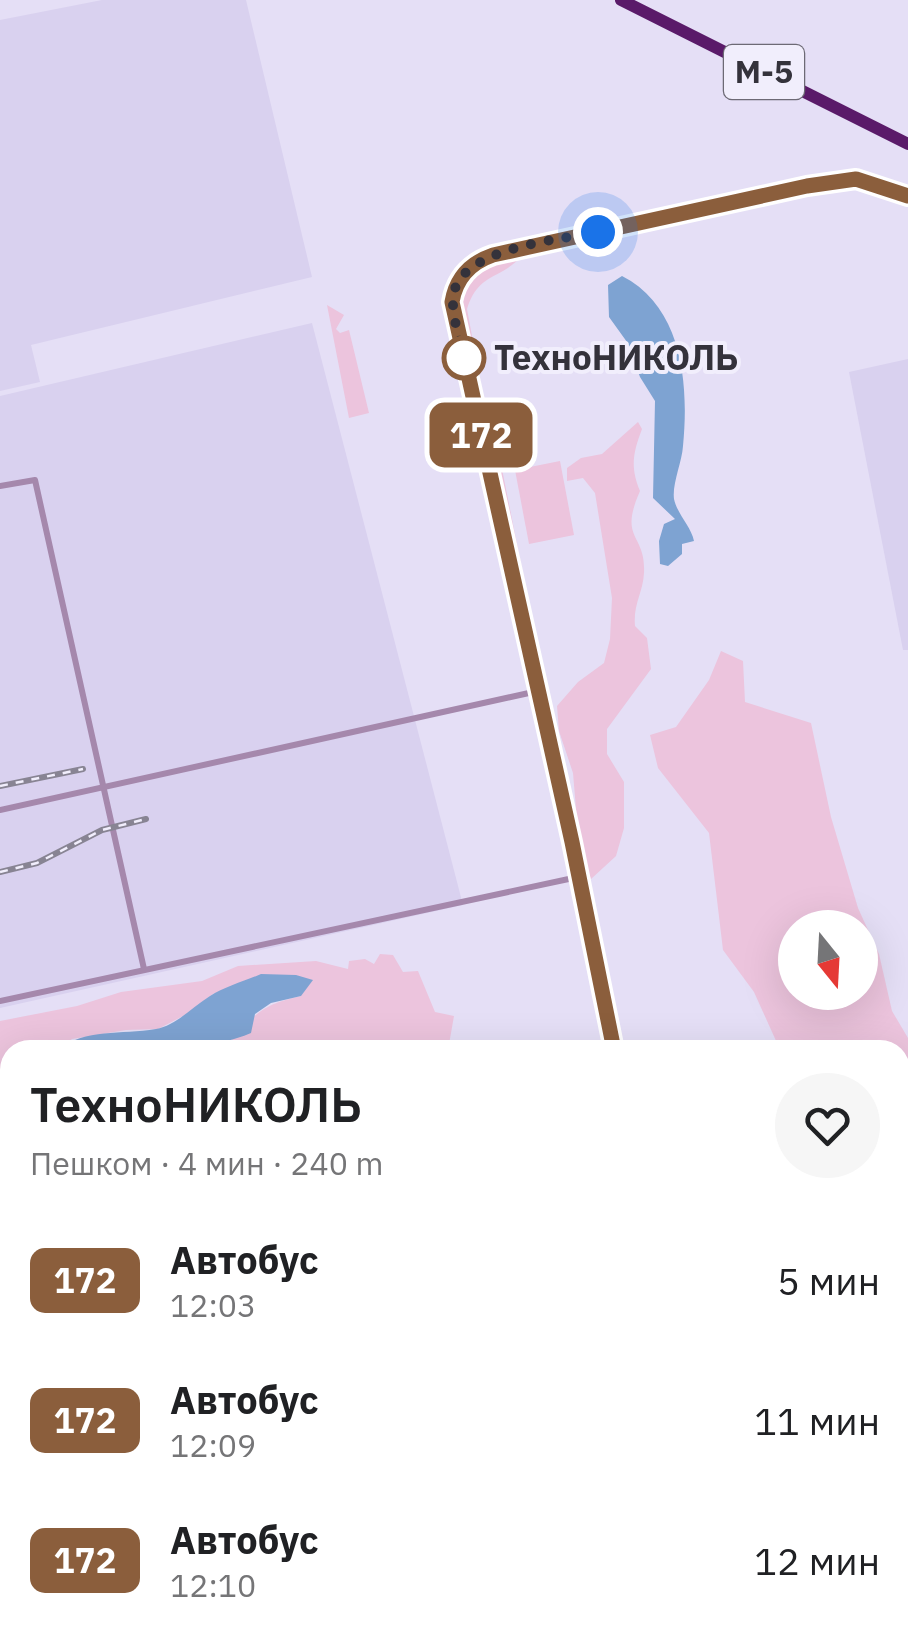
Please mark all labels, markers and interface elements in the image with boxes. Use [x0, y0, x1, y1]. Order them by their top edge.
road number: М-5 [724, 45, 804, 99]
your location [573, 207, 623, 257]
place label: ТехноНИКОЛЬ [494, 334, 738, 380]
marker: ТехноНИКОЛЬ [443, 337, 485, 379]
line badge: 172 [424, 402, 538, 468]
text: 172 [449, 412, 513, 458]
north arrow [778, 910, 878, 1010]
map controls [778, 910, 878, 1010]
text: ТехноНИКОЛЬ [30, 1073, 362, 1135]
button: heart [775, 1073, 880, 1178]
text: Пешком · 4 мин · 240 m [30, 1142, 383, 1184]
text: Автобус [170, 1235, 319, 1284]
text: 5 мин [777, 1256, 880, 1305]
text: 172 [53, 1257, 117, 1303]
text: 12:03 [170, 1284, 256, 1326]
text: Автобус [170, 1375, 319, 1424]
text: 11 мин [754, 1396, 880, 1445]
text: 172 [53, 1397, 117, 1443]
text: 12:09 [170, 1424, 256, 1466]
text: Автобус [170, 1515, 319, 1564]
text: 12 мин [754, 1536, 880, 1585]
text: 172 [53, 1537, 117, 1583]
text: 12:10 [170, 1564, 256, 1606]

